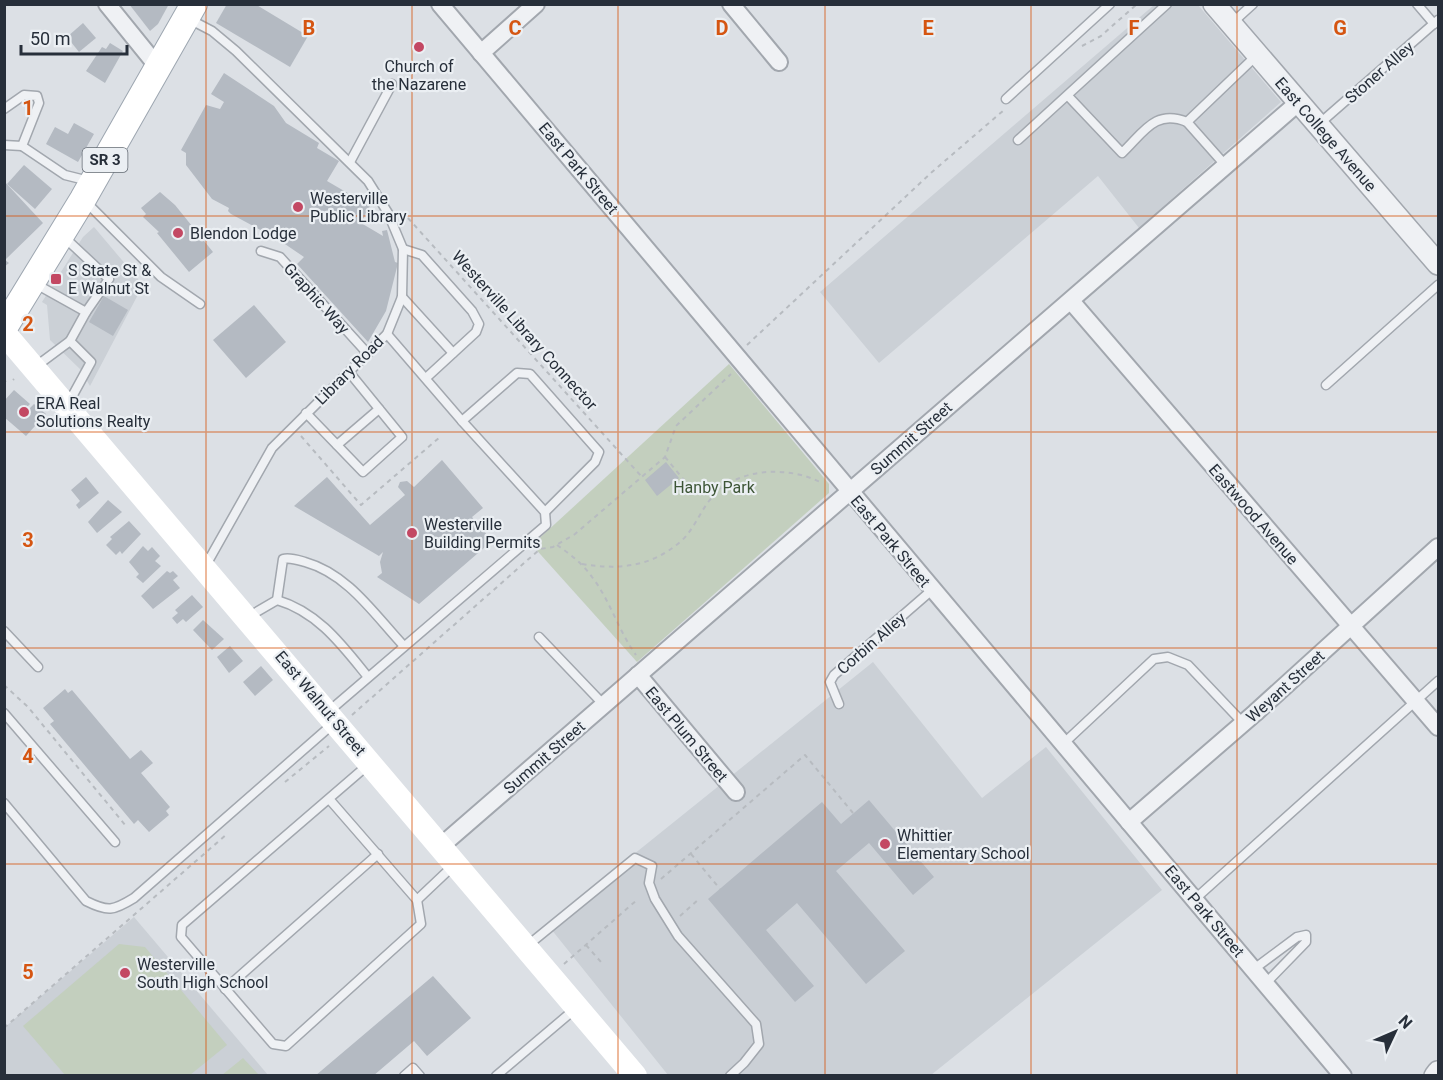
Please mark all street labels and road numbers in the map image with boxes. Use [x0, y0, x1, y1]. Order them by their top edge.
street label: Stoner Alley [1341, 37, 1418, 107]
street label: East College Avenue [1271, 73, 1380, 195]
street label: East Park Street [535, 119, 622, 218]
road number: SR 3 [82, 148, 128, 172]
street label: Westerville Library Connector [448, 247, 602, 414]
street label: Graphic Way [280, 259, 354, 338]
street label: Library Road [311, 332, 388, 409]
street label: Summit Street [867, 398, 956, 479]
street label: Eastwood Avenue [1205, 460, 1302, 568]
street label: East Park Street [847, 492, 934, 591]
street label: Corbin Alley [833, 608, 910, 678]
street label: Weyant Street [1242, 646, 1328, 726]
street label: East Walnut Street [271, 647, 370, 760]
street label: East Plum Street [641, 683, 732, 786]
street label: Summit Street [500, 717, 589, 798]
street label: East Park Street [1161, 862, 1248, 961]

